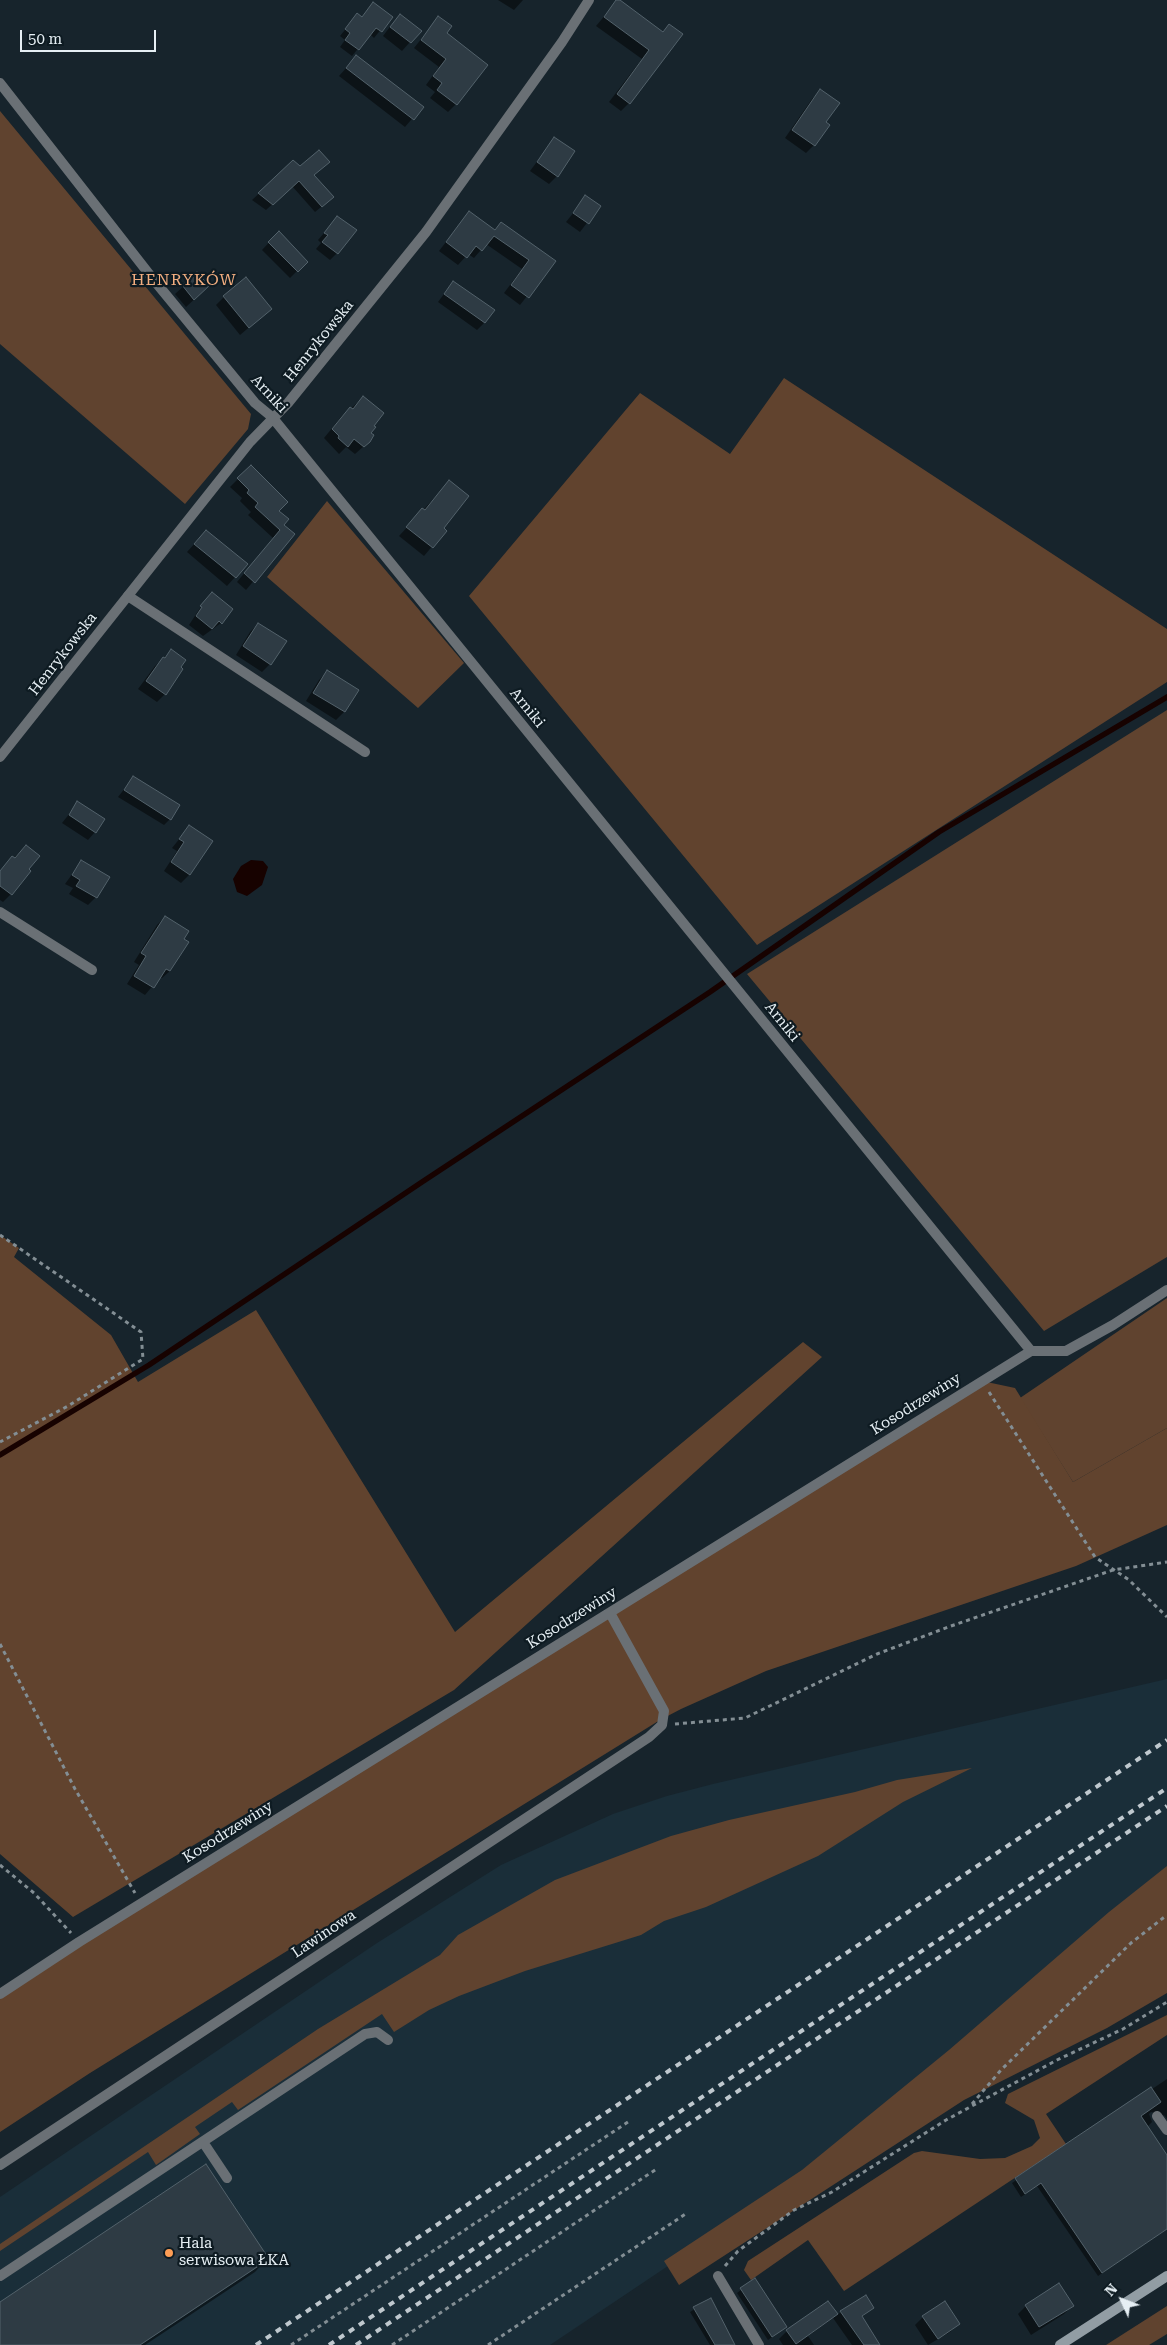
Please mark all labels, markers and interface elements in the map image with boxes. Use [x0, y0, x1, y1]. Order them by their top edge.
scale bar [22, 20, 159, 52]
text: 50 m [28, 30, 62, 48]
district label: HENRYKÓW [130, 270, 238, 290]
street label: Henrykowska [281, 296, 357, 386]
street label: Arniki [247, 371, 291, 417]
street label: Henrykowska [25, 609, 101, 699]
street label: Arniki [506, 685, 548, 731]
street label: Arniki [761, 999, 803, 1045]
street label: Kosodrzewiny [868, 1369, 964, 1439]
street label: Kosodrzewiny [524, 1583, 620, 1653]
street label: Kosodrzewiny [180, 1797, 276, 1867]
street label: Lawinowa [289, 1906, 359, 1962]
place label: Hala serwisowa ŁKA [179, 2235, 289, 2270]
marker: Hala serwisowa ŁKA [163, 2247, 175, 2259]
north arrow [1097, 2275, 1147, 2325]
text: N [1102, 2280, 1121, 2299]

